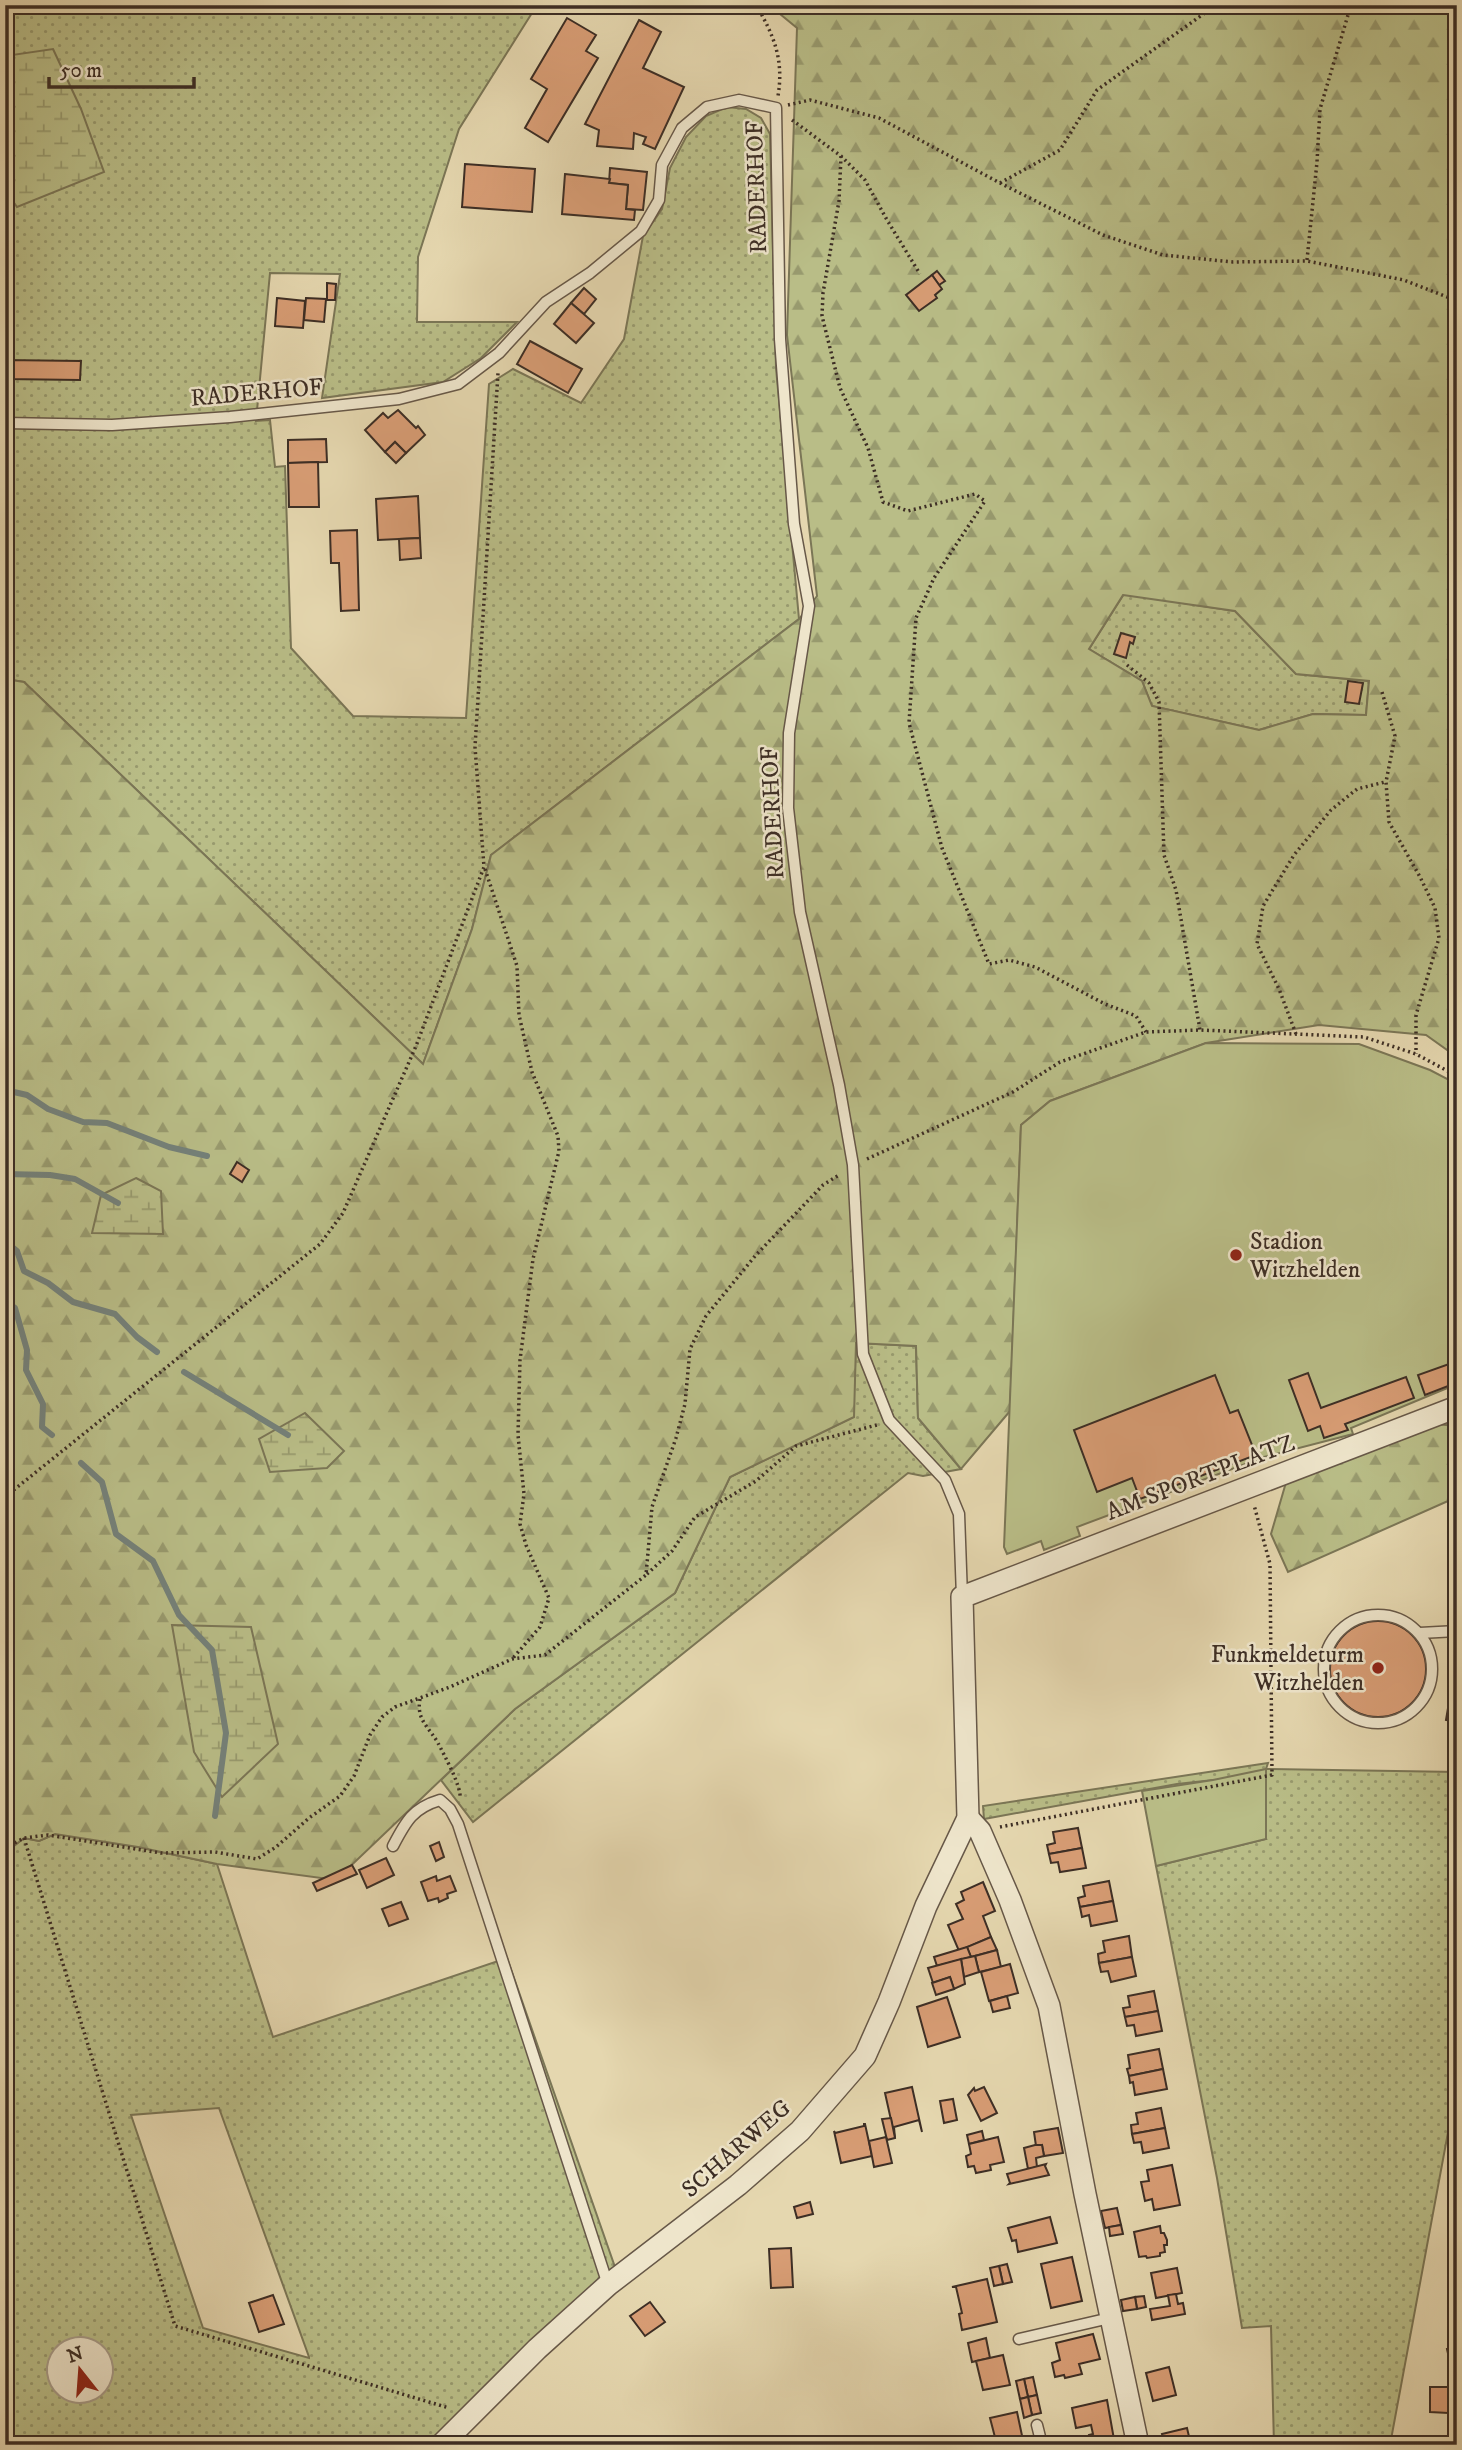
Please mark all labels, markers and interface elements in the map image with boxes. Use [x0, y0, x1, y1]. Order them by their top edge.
scale bar [49, 46, 194, 90]
text: 50 m [60, 58, 102, 84]
street label: RADERHOF [740, 120, 774, 254]
street label: RADERHOF [189, 372, 325, 414]
street label: RADERHOF [755, 745, 791, 880]
place label: Stadion Witzhelden [1249, 1227, 1361, 1285]
marker: Stadion Witzhelden [1228, 1247, 1244, 1263]
street label: AM SPORTPLATZ [1102, 1428, 1299, 1528]
place label: Funkmeldeturm Witzhelden [1211, 1640, 1364, 1698]
marker: Funkmeldeturm Witzhelden [1370, 1660, 1386, 1676]
street label: SCHARWEG [676, 2093, 798, 2204]
north arrow [46, 2334, 116, 2404]
text: N [65, 2342, 87, 2368]

